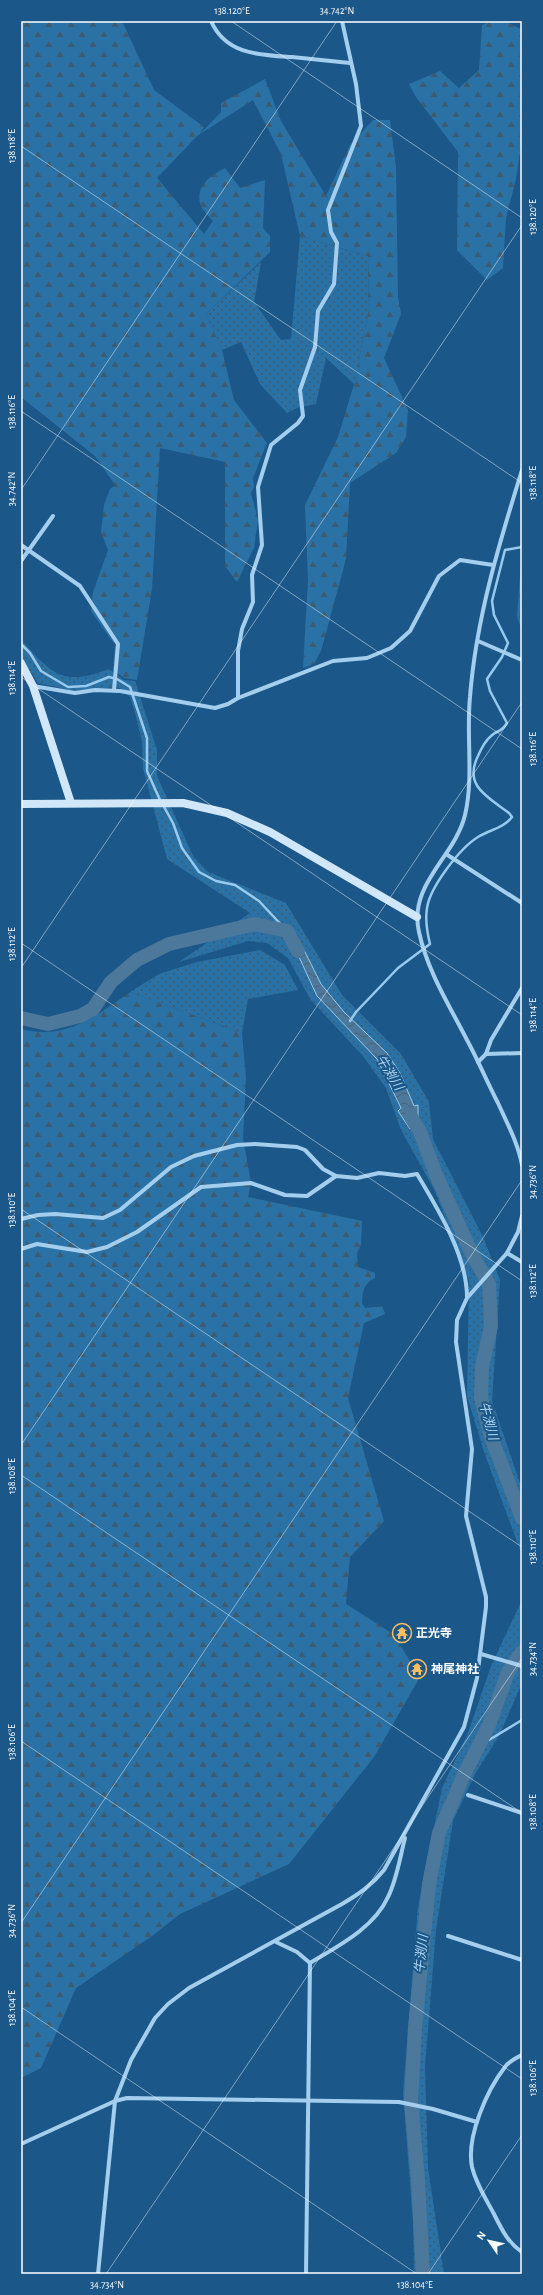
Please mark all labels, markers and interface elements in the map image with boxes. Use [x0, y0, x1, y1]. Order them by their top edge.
text: 138.120°E [214, 6, 250, 16]
text: 34.742°N [320, 6, 354, 16]
text: 138.118°E [7, 129, 17, 163]
text: 138.120°E [528, 199, 538, 235]
text: 138.116°E [7, 395, 17, 429]
text: 138.118°E [528, 466, 538, 500]
text: 34.742°N [7, 472, 17, 506]
text: 138.114°E [7, 661, 17, 695]
text: 138.116°E [528, 732, 538, 766]
text: 138.112°E [7, 927, 17, 961]
text: 138.114°E [528, 998, 538, 1032]
water label: 牛渕川 [373, 1052, 407, 1095]
text: 34.736°N [528, 1165, 538, 1199]
text: 138.110°E [7, 1193, 17, 1227]
text: 138.112°E [528, 1264, 538, 1298]
water label: 牛渕川 [477, 1400, 501, 1443]
text: 138.108°E [7, 1458, 17, 1494]
text: 138.110°E [528, 1530, 538, 1564]
temple icon: 正光寺 [391, 1622, 413, 1644]
place label: 正光寺 [416, 1627, 452, 1639]
text: 34.734°N [528, 1642, 538, 1676]
temple icon: 神尾神社 [406, 1658, 428, 1680]
place label: 神尾神社 [431, 1662, 479, 1675]
text: 138.106°E [7, 1724, 17, 1760]
text: 138.108°E [528, 1794, 538, 1830]
text: 34.736°N [7, 1904, 17, 1938]
water label: 牛渕川 [413, 1932, 431, 1974]
text: 138.104°E [7, 1990, 17, 2026]
text: 138.106°E [528, 2060, 538, 2096]
north arrow [469, 2221, 509, 2261]
text: N [474, 2229, 488, 2242]
text: 34.734°N [90, 2280, 124, 2290]
text: 138.104°E [397, 2280, 433, 2290]

